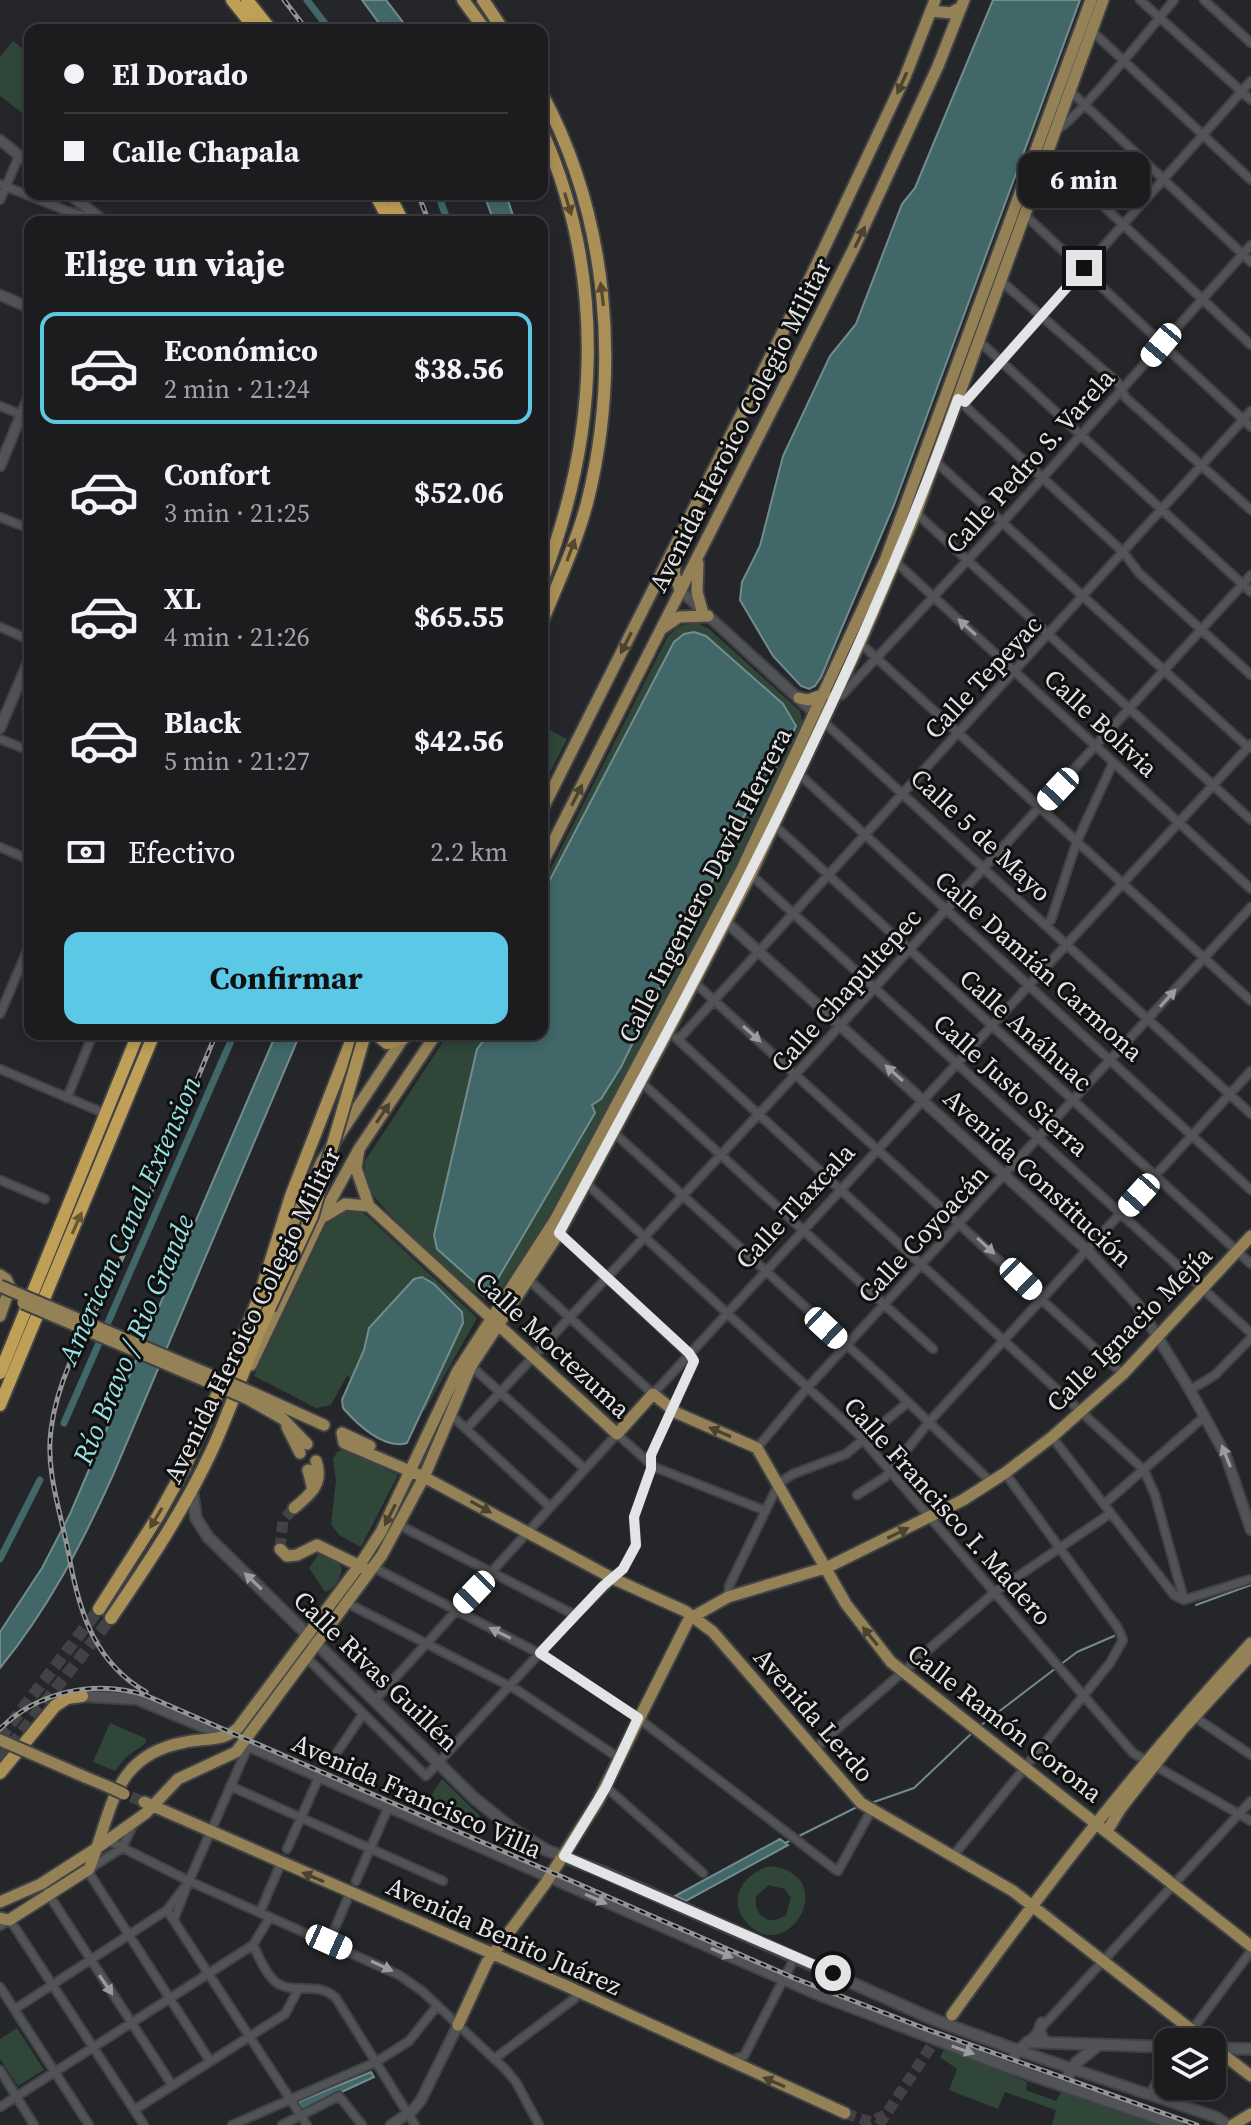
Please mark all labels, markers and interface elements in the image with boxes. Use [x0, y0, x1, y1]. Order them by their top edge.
text: El Dorado [112, 54, 248, 95]
one-way arrow [895, 71, 909, 95]
text: Calle Chapala [112, 131, 300, 172]
callout: 6 min [1018, 152, 1150, 208]
text: 6 min [1050, 162, 1118, 198]
one-way arrow [562, 193, 575, 217]
one-way arrow [853, 225, 867, 249]
text: Elige un viaje [64, 239, 285, 288]
route end [1066, 250, 1102, 286]
street label: Avenida Heroico Colegio Militar [640, 252, 840, 598]
one-way arrow [595, 281, 608, 306]
car [1136, 319, 1186, 371]
text: Económico [164, 330, 318, 371]
icon: car [68, 332, 140, 404]
text: $38.56 [414, 348, 504, 389]
street label: Calle Pedro S. Varela [937, 360, 1123, 561]
text: 2 min · 21:24 [164, 371, 310, 407]
text: Confort [164, 454, 270, 495]
icon: car [68, 456, 140, 528]
text: $52.06 [414, 472, 504, 513]
text: 3 min · 21:25 [164, 495, 310, 531]
one-way arrow [565, 538, 578, 562]
text: XL [164, 578, 201, 619]
icon: car [68, 580, 140, 652]
text: $65.55 [414, 596, 504, 637]
street label: Calle Tepeyac [916, 607, 1050, 747]
text: 4 min · 21:26 [164, 619, 310, 655]
one-way arrow [958, 619, 977, 637]
one-way arrow [619, 631, 633, 654]
street label: Calle Bolivia [1036, 661, 1167, 786]
text: Black [164, 702, 241, 743]
icon: car [68, 704, 140, 776]
text: $42.56 [414, 720, 504, 761]
street label: Calle Ingeniero David Herrera [610, 721, 801, 1049]
text: 5 min · 21:27 [164, 743, 310, 779]
street label: Calle 5 de Mayo [903, 760, 1059, 910]
car [1033, 763, 1083, 815]
one-way arrow [571, 783, 584, 806]
icon: cash [64, 830, 108, 874]
text: Efectivo [128, 832, 235, 873]
text: 2.2 km [430, 834, 508, 870]
street label: Calle Damián Carmona [927, 863, 1152, 1070]
street label: Calle Chapultepec [763, 900, 929, 1080]
button: Confirmar [64, 932, 508, 1024]
street label: Calle Anáhuac [952, 961, 1100, 1099]
one-way arrow [1159, 988, 1176, 1008]
street label: Calle Justo Sierra [925, 1005, 1097, 1165]
one-way arrow [742, 1024, 761, 1042]
one-way arrow [884, 1065, 903, 1083]
water label: American Canal Extension [47, 1070, 210, 1372]
street label: Avenida Constitución [936, 1081, 1140, 1275]
one-way arrow [375, 1102, 390, 1123]
street label: Calle Tlaxcala [727, 1135, 863, 1277]
street label: Avenida Heroico Colegio Militar [155, 1141, 349, 1489]
street label: Calle Coyoacán [850, 1157, 996, 1311]
car [1114, 1169, 1164, 1221]
water label: Río Bravo / Rio Grande [63, 1208, 203, 1471]
one-way arrow [70, 1211, 83, 1235]
one-way arrow [976, 1237, 995, 1255]
street label: Calle Ignacio Mejía [1038, 1238, 1220, 1420]
car [995, 1254, 1047, 1304]
street label: Calle Moctezuma [468, 1264, 639, 1427]
car [800, 1303, 852, 1353]
street label: Calle Francisco I. Madero [836, 1389, 1060, 1633]
one-way arrow [708, 1426, 732, 1439]
one-way arrow [1219, 1444, 1232, 1468]
one-way arrow [470, 1500, 492, 1514]
one-way arrow [383, 1504, 396, 1527]
one-way arrow [150, 1507, 164, 1529]
one-way arrow [886, 1526, 909, 1540]
car [449, 1566, 499, 1618]
one-way arrow [244, 1572, 262, 1591]
street label: Calle Rivas Guillén [285, 1583, 467, 1759]
one-way arrow [488, 1626, 511, 1640]
one-way arrow [863, 1626, 879, 1646]
street label: Calle Ramón Corona [900, 1635, 1111, 1811]
street label: Avenida Lerdo [746, 1640, 882, 1790]
street label: Avenida Francisco Villa [286, 1725, 548, 1868]
street label: Avenida Benito Juárez [381, 1868, 627, 2004]
one-way arrow [301, 1870, 325, 1883]
one-way arrow [585, 1892, 608, 1905]
car [302, 1921, 356, 1963]
one-way arrow [710, 1947, 734, 1960]
route start [815, 1955, 851, 1991]
one-way arrow [370, 1959, 394, 1973]
one-way arrow [98, 1974, 113, 1995]
map controls [1154, 2028, 1226, 2100]
button: layers [1154, 2028, 1226, 2100]
one-way arrow [951, 2044, 975, 2056]
one-way arrow [762, 2075, 786, 2088]

